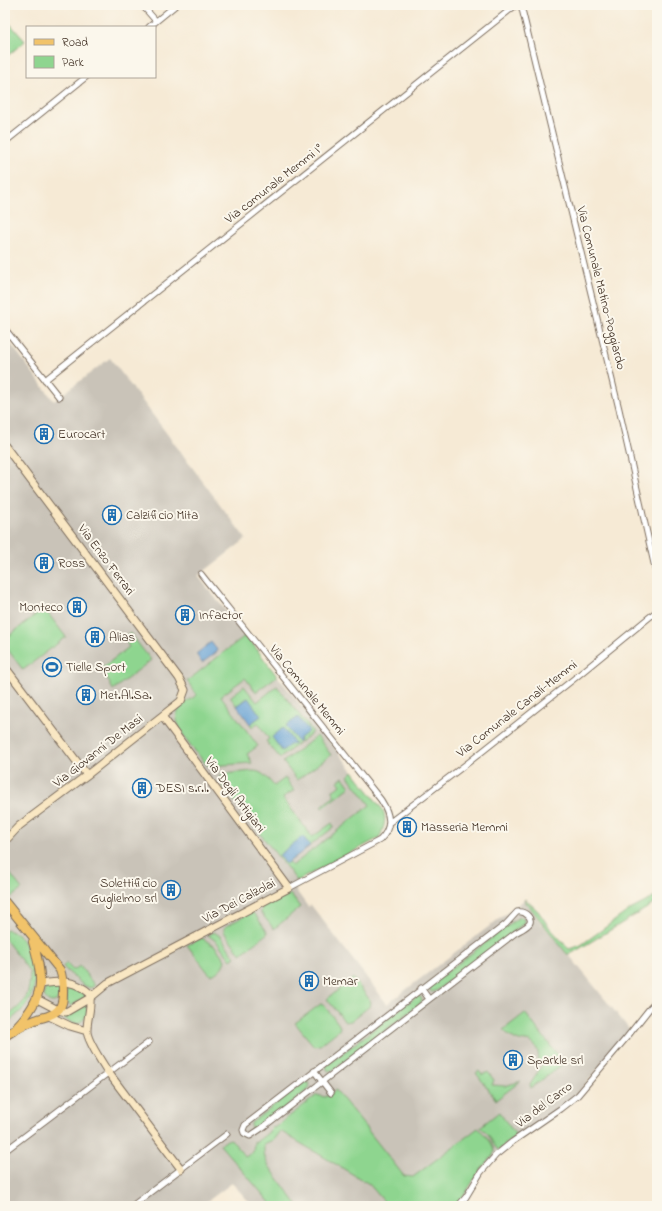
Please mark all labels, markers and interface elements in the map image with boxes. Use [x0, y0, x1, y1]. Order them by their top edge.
legend [26, 26, 156, 78]
text: Road [62, 34, 88, 52]
text: Park [62, 54, 84, 72]
street label: Via comunale Memmi I° [220, 139, 328, 229]
street label: Via Comunale Matino-Poggiardo [570, 203, 631, 372]
building icon: Eurocart [33, 423, 55, 445]
place label: Eurocart [58, 425, 106, 444]
building icon: Calzificio Mita [101, 504, 123, 526]
place label: Calzificio Mita [126, 506, 198, 525]
street label: Via Enzo Ferrari [72, 520, 139, 600]
building icon: Ross [33, 552, 55, 574]
place label: Ross [58, 554, 86, 573]
building icon: Monteco [66, 596, 88, 618]
place label: Monteco [19, 598, 63, 617]
building icon: Infactor [174, 604, 196, 626]
place label: Infactor [199, 606, 243, 625]
building icon: Alias [84, 626, 106, 648]
place label: Alias [109, 628, 136, 647]
street label: Via Comunale Memmi [264, 640, 350, 739]
sports icon: Tielle Sport [41, 656, 63, 678]
street label: Via Comunale Canali-Memmi [452, 656, 581, 763]
place label: Tielle Sport [66, 658, 126, 677]
building icon: Met.Al.Sa. [75, 684, 97, 706]
place label: Met.Al.Sa. [100, 686, 152, 705]
street label: Via Giovanni De Masi [48, 710, 147, 793]
street label: Via Degli Artigiani [199, 752, 270, 837]
building icon: DESI s.r.l. [131, 777, 153, 799]
place label: DESI s.r.l. [155, 779, 209, 798]
building icon: Masseria Memmi [396, 816, 418, 838]
place label: Masseria Memmi [421, 818, 508, 837]
place label: Solettificio Guglielmo srl [91, 874, 157, 909]
street label: Via Dei Calzolai [198, 874, 279, 929]
building icon: Solettificio Guglielmo srl [160, 879, 182, 901]
building icon: Memar [298, 970, 320, 992]
place label: Memar [323, 972, 359, 991]
building icon: Sparkle srl [502, 1049, 524, 1071]
place label: Sparkle srl [527, 1051, 583, 1070]
street label: Via del Carro [511, 1077, 577, 1133]

